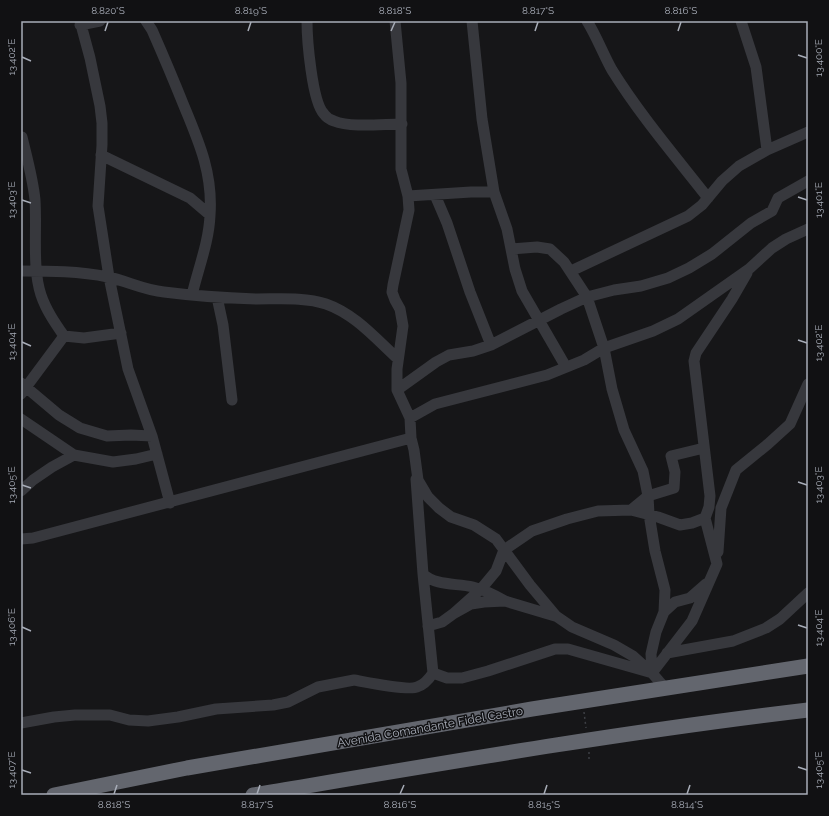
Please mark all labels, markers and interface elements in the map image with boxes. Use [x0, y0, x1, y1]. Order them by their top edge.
text: 8.820°S [91, 5, 125, 16]
text: 8.819°S [235, 5, 267, 16]
text: 8.818°S [379, 5, 411, 16]
text: 8.817°S [522, 5, 554, 16]
text: 8.816°S [665, 5, 697, 16]
text: 13.402°E [6, 39, 17, 75]
text: 13.400°E [813, 39, 824, 77]
text: 13.403°E [6, 182, 17, 218]
text: 13.401°E [813, 182, 824, 218]
text: 13.404°E [6, 323, 17, 361]
text: 13.402°E [813, 325, 824, 361]
text: 13.405°E [6, 466, 17, 504]
text: 13.403°E [813, 467, 824, 503]
text: 13.406°E [6, 608, 17, 646]
text: 13.404°E [813, 609, 824, 647]
street label: Avenida Comandante Fidel Castro [336, 704, 524, 750]
text: 13.407°E [6, 751, 17, 789]
text: 13.405°E [813, 751, 824, 789]
text: 8.818°S [98, 799, 130, 810]
text: 8.817°S [241, 799, 273, 810]
text: 8.816°S [384, 799, 416, 810]
text: 8.815°S [528, 799, 560, 810]
text: 8.814°S [671, 799, 703, 810]

